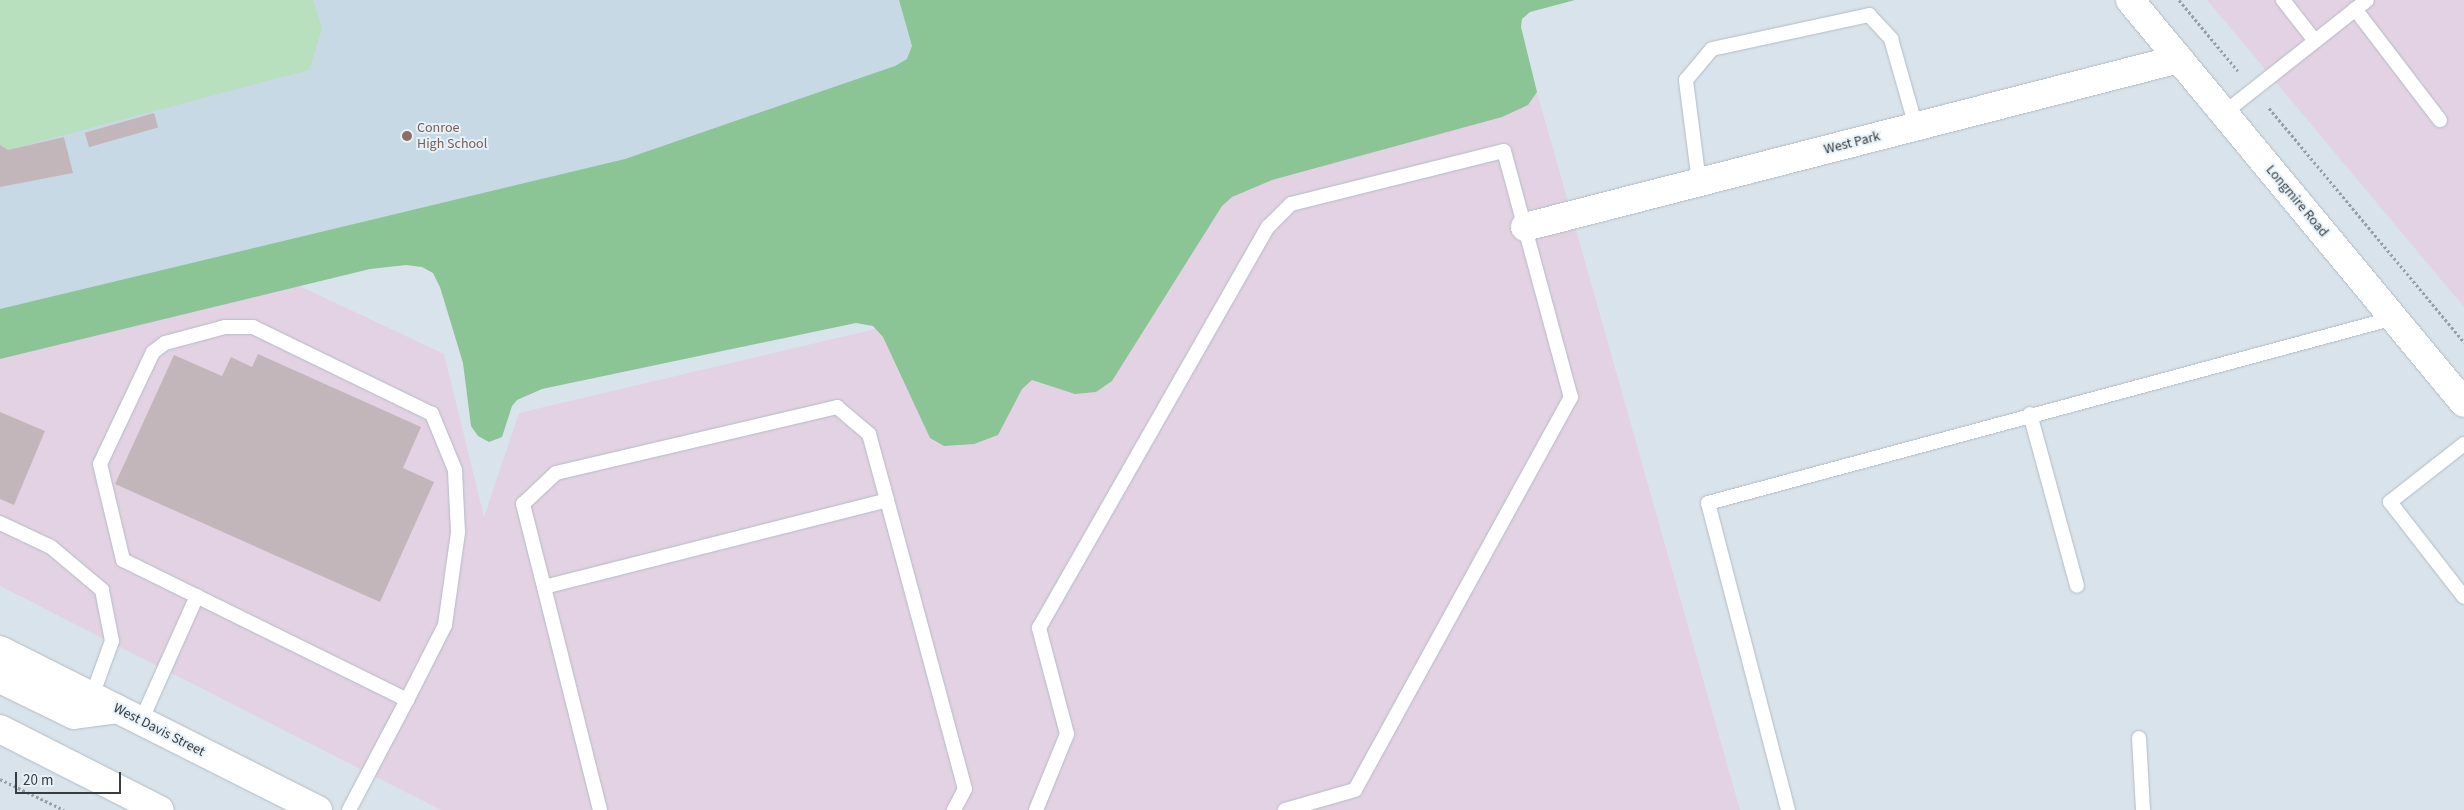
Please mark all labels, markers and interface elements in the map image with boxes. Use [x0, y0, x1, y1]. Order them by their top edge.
place label: Conroe High School [417, 120, 487, 152]
street label: West Park [1822, 128, 1882, 158]
marker: Conroe High School [401, 130, 413, 142]
street label: Longmire Road [2262, 162, 2332, 240]
street label: West Davis Street [110, 700, 208, 760]
scale bar [18, 762, 124, 794]
text: 20 m [23, 770, 53, 791]

